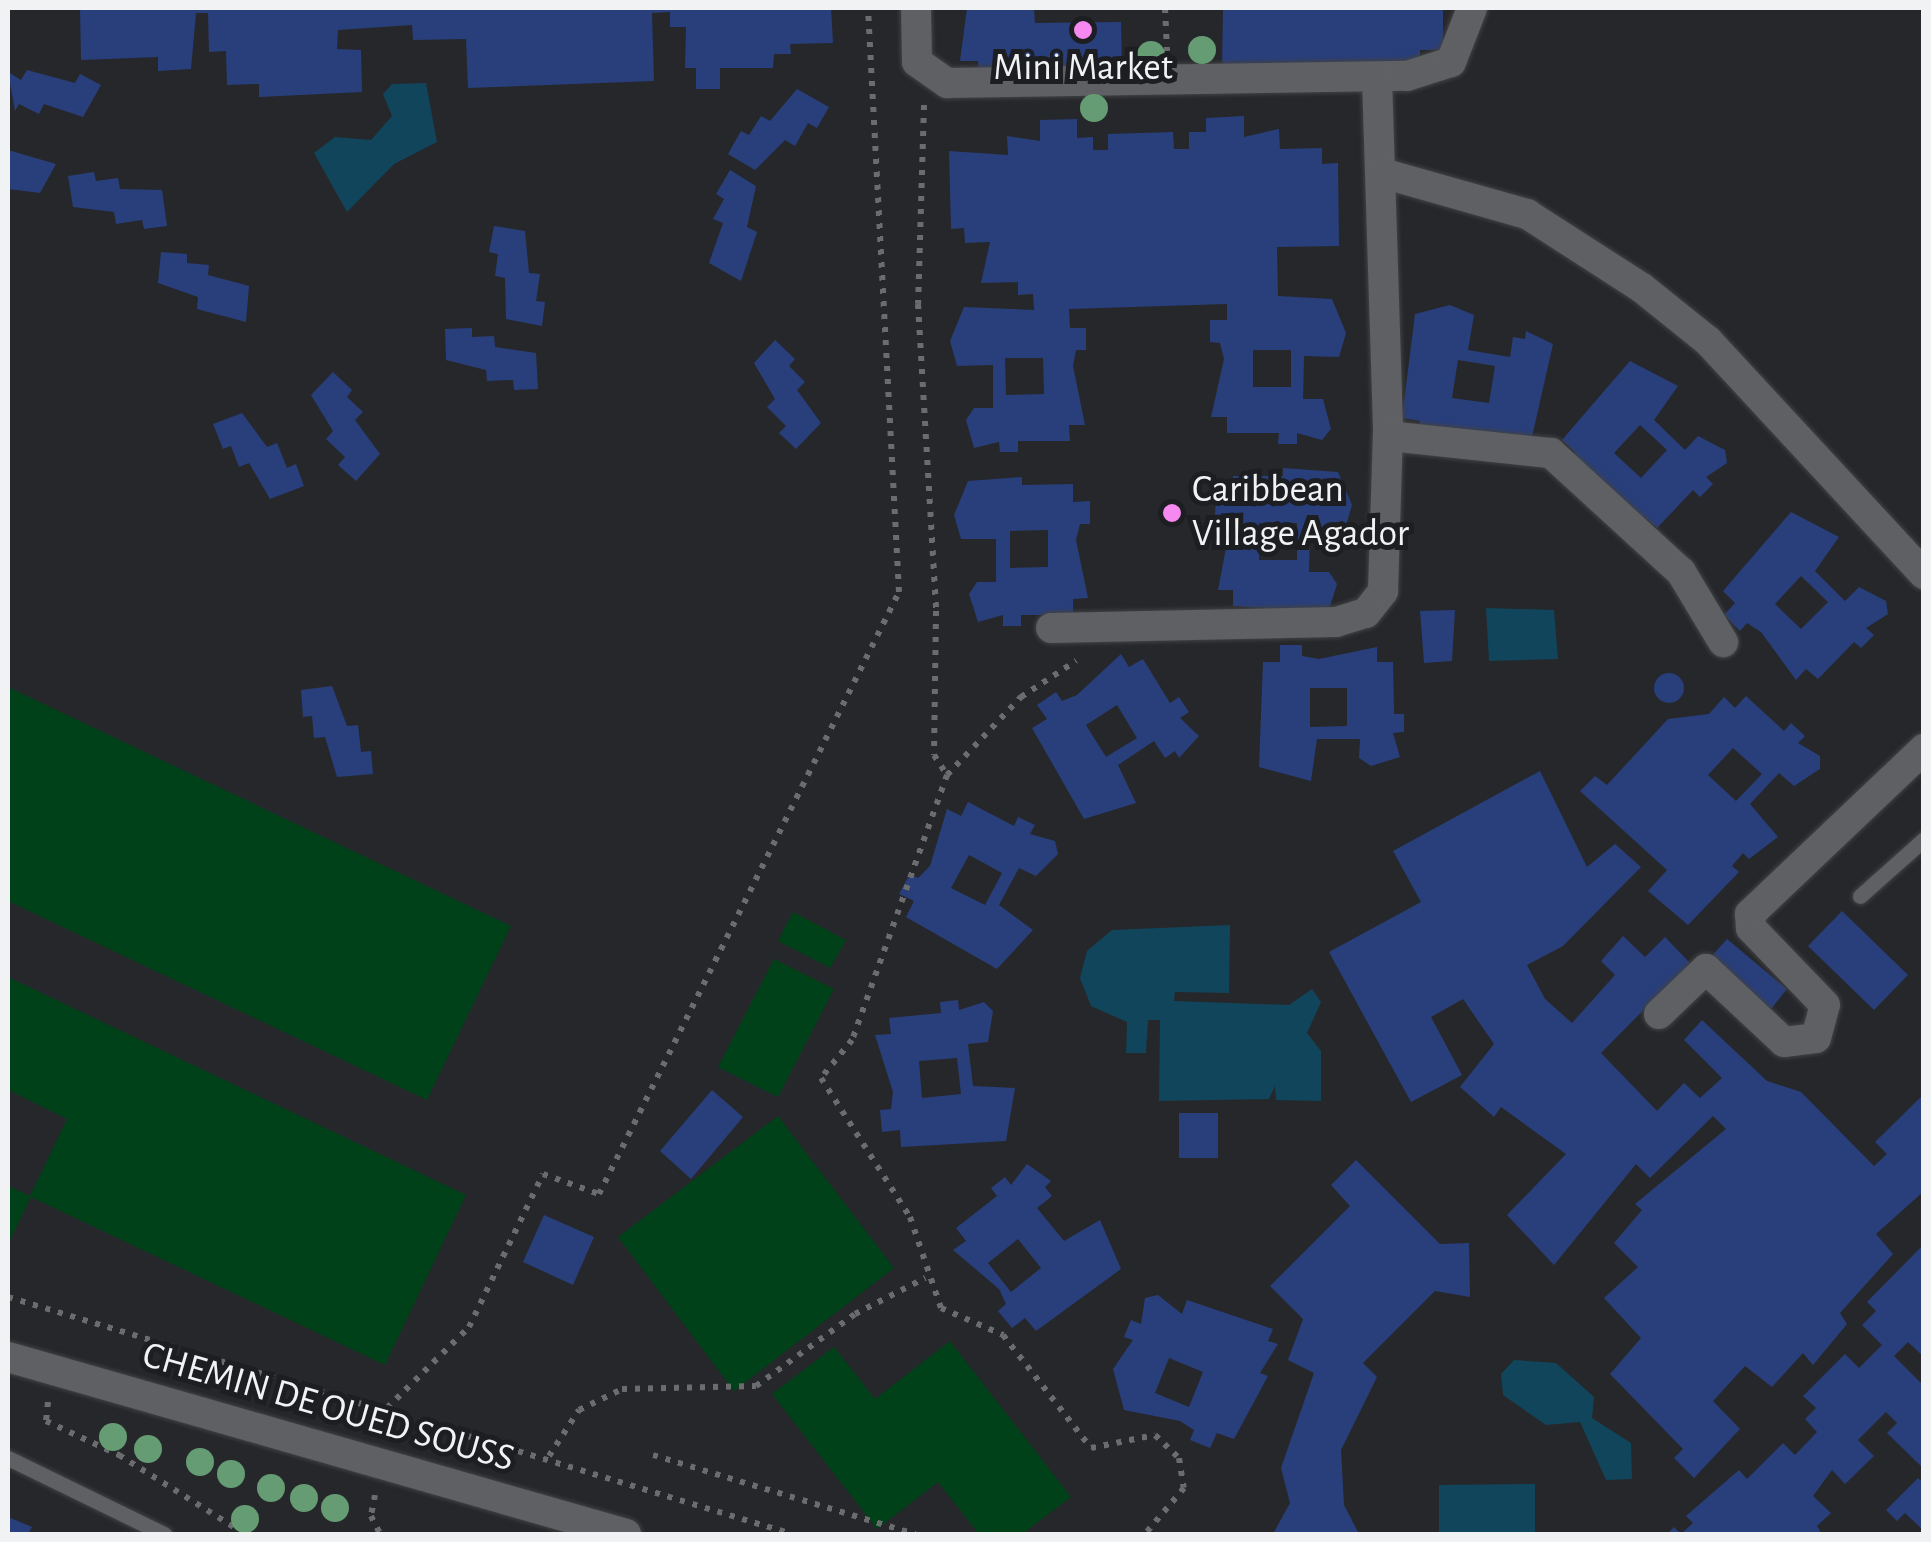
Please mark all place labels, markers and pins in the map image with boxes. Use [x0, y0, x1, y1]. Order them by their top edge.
marker: Mini Market [1072, 19, 1094, 41]
place label: Mini Market [993, 46, 1173, 92]
place label: Caribbean Village Agador [1192, 468, 1409, 558]
marker: Caribbean Village Agador [1161, 502, 1183, 524]

